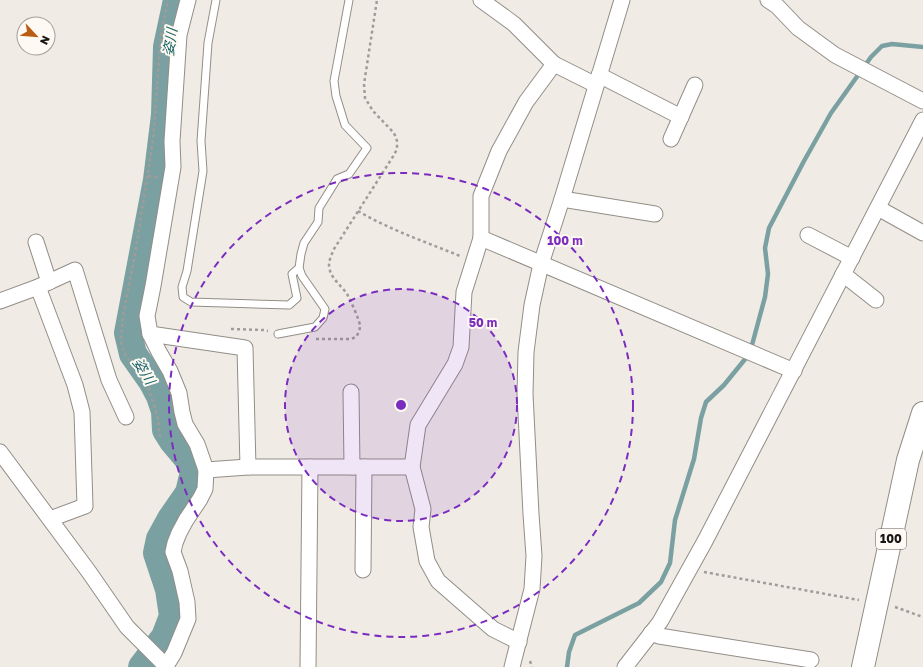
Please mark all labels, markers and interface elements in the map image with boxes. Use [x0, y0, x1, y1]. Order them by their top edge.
north arrow [16, 16, 56, 56]
water label: 姿川 [159, 25, 180, 57]
text: N [38, 34, 53, 47]
text: 100 m [547, 233, 583, 248]
text: 50 m [469, 315, 497, 330]
water label: 姿川 [130, 354, 160, 389]
centre of rings [394, 398, 408, 412]
road number: 100 [876, 529, 906, 549]

